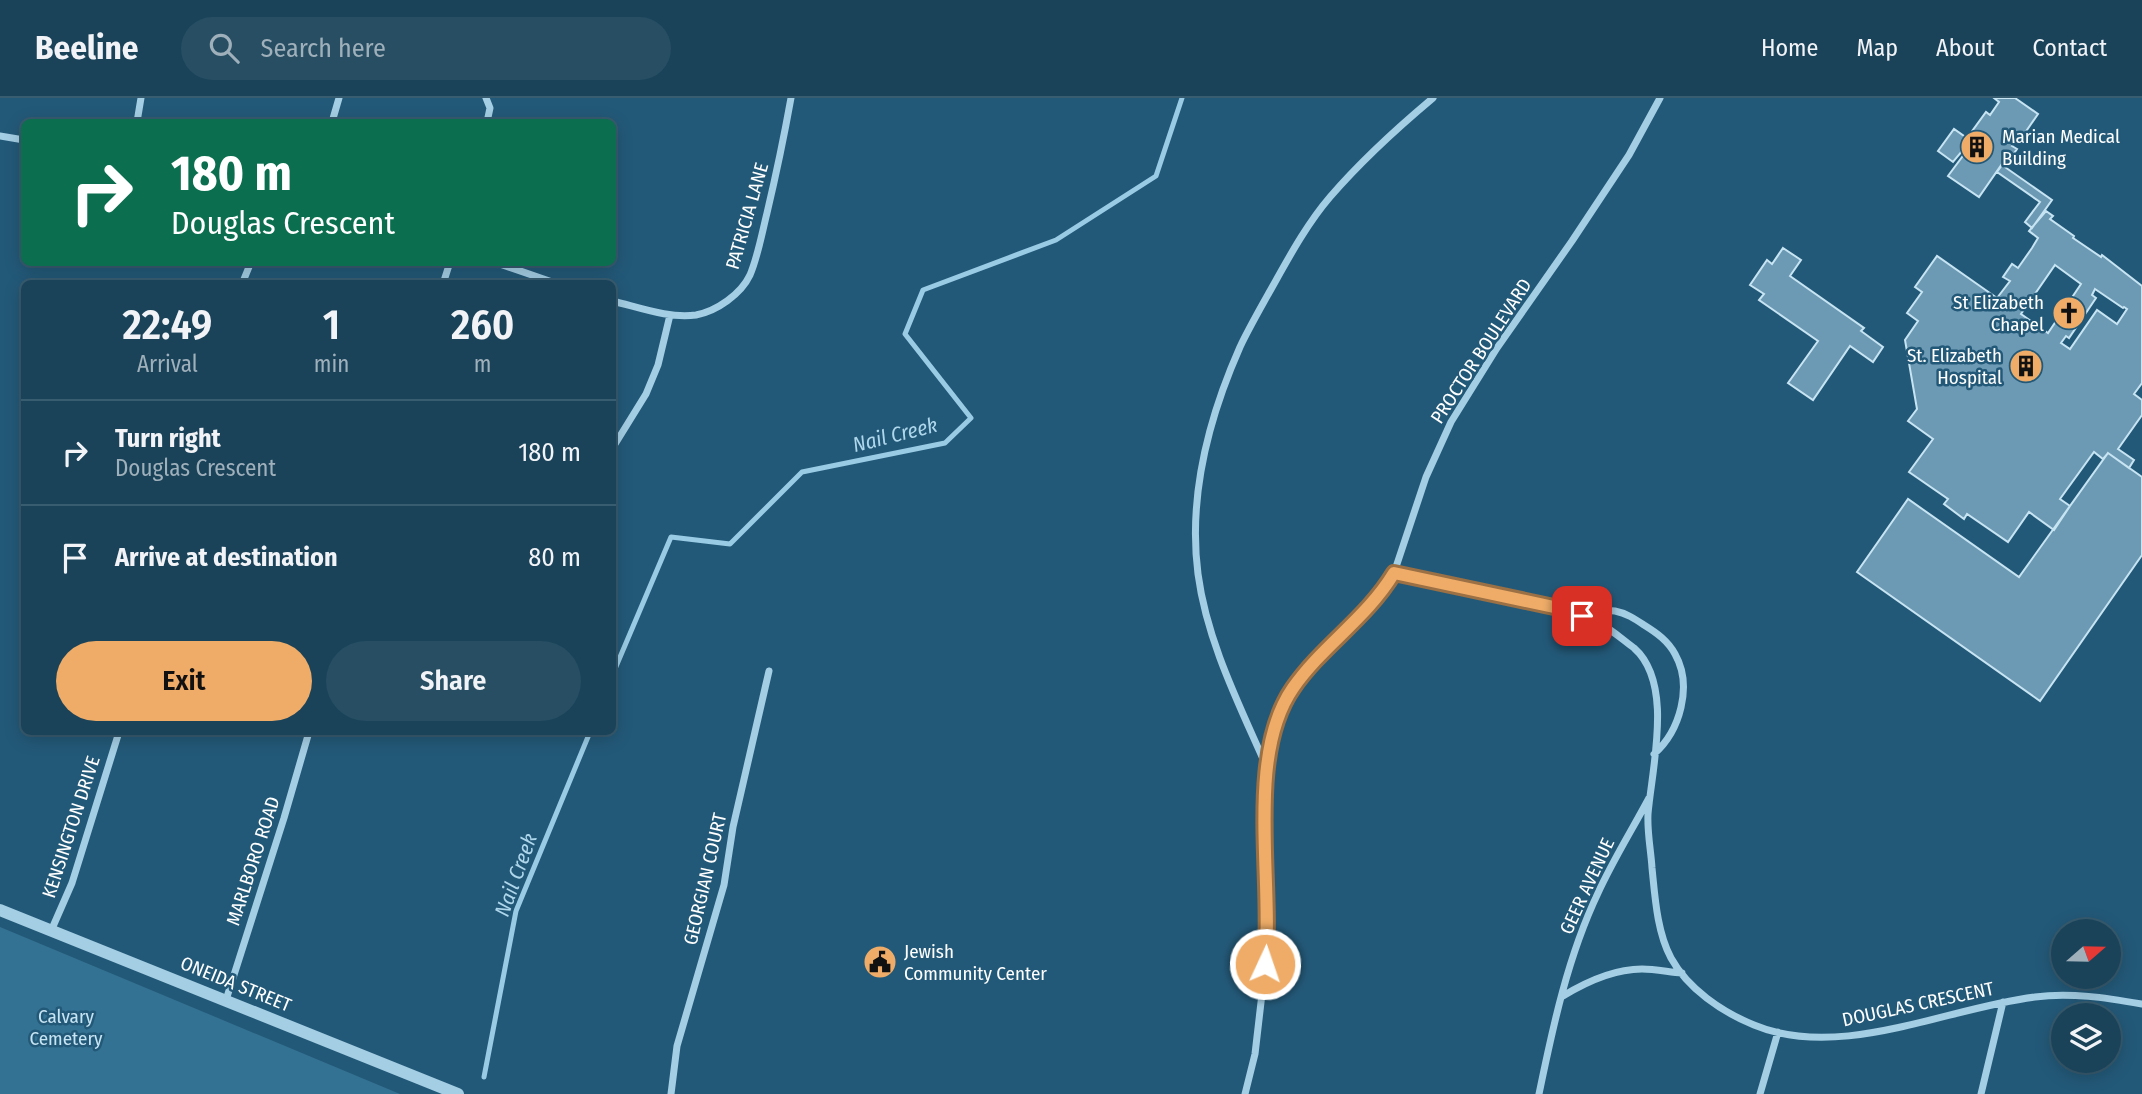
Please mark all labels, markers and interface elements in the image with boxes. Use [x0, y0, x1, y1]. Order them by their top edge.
search box [181, 17, 671, 80]
text: Beeline [35, 28, 139, 68]
icon: search [205, 29, 243, 67]
text: Search here [261, 33, 386, 64]
text: Home [1761, 34, 1818, 62]
text: Map [1856, 34, 1898, 62]
text: About [1936, 34, 1994, 62]
text: Contact [2032, 34, 2107, 62]
place label: Marian Medical Building [2002, 125, 2120, 170]
building icon: Marian Medical Building [1958, 128, 1996, 166]
text: 180 m [171, 144, 292, 203]
icon: right [56, 147, 147, 238]
street label: PATRICIA LANE [721, 160, 773, 272]
text: Douglas Crescent [171, 204, 395, 242]
street label: PROCTOR BOULEVARD [1426, 274, 1536, 428]
place label: St Elizabeth Chapel [1953, 291, 2044, 336]
church icon: St Elizabeth Chapel [2050, 294, 2088, 332]
text: 22:49 [123, 300, 212, 350]
text: 1 [323, 300, 340, 350]
text: 260 [451, 300, 514, 350]
place label: St. Elizabeth Hospital [1907, 344, 2002, 389]
building icon: St. Elizabeth Hospital [2007, 347, 2045, 385]
text: Arrival [137, 350, 198, 378]
text: min [314, 350, 349, 378]
text: m [474, 350, 492, 378]
water label: Nail Creek [850, 412, 940, 458]
text: Turn right [115, 423, 221, 454]
icon: right [56, 434, 94, 472]
text: 180 m [518, 437, 581, 468]
text: Douglas Crescent [115, 454, 276, 482]
icon: arrive [56, 539, 94, 577]
text: Arrive at destination [115, 542, 338, 573]
text: 80 m [528, 542, 581, 573]
pin [1552, 586, 1612, 646]
icon: arrive [1563, 597, 1601, 635]
button: Exit [56, 641, 312, 721]
button: Share [326, 641, 581, 721]
street label: KENSINGTON DRIVE [37, 753, 105, 901]
street label: MARLBORO ROAD [221, 794, 285, 928]
street label: GEORGIAN COURT [679, 811, 731, 947]
water label: Nail Creek [489, 830, 543, 920]
street label: GEER AVENUE [1555, 834, 1619, 938]
north arrow [2051, 919, 2121, 989]
map controls [2051, 919, 2121, 1073]
position arrow [1228, 927, 1302, 1001]
place label: Jewish Community Center [904, 940, 1047, 985]
public building icon: Jewish Community Center [861, 943, 899, 981]
street label: ONEIDA STREET [177, 951, 295, 1017]
street label: DOUGLAS CRESCENT [1840, 977, 1996, 1031]
button: layers [2051, 1003, 2121, 1073]
park label: Calvary Cemetery [29, 1005, 103, 1050]

